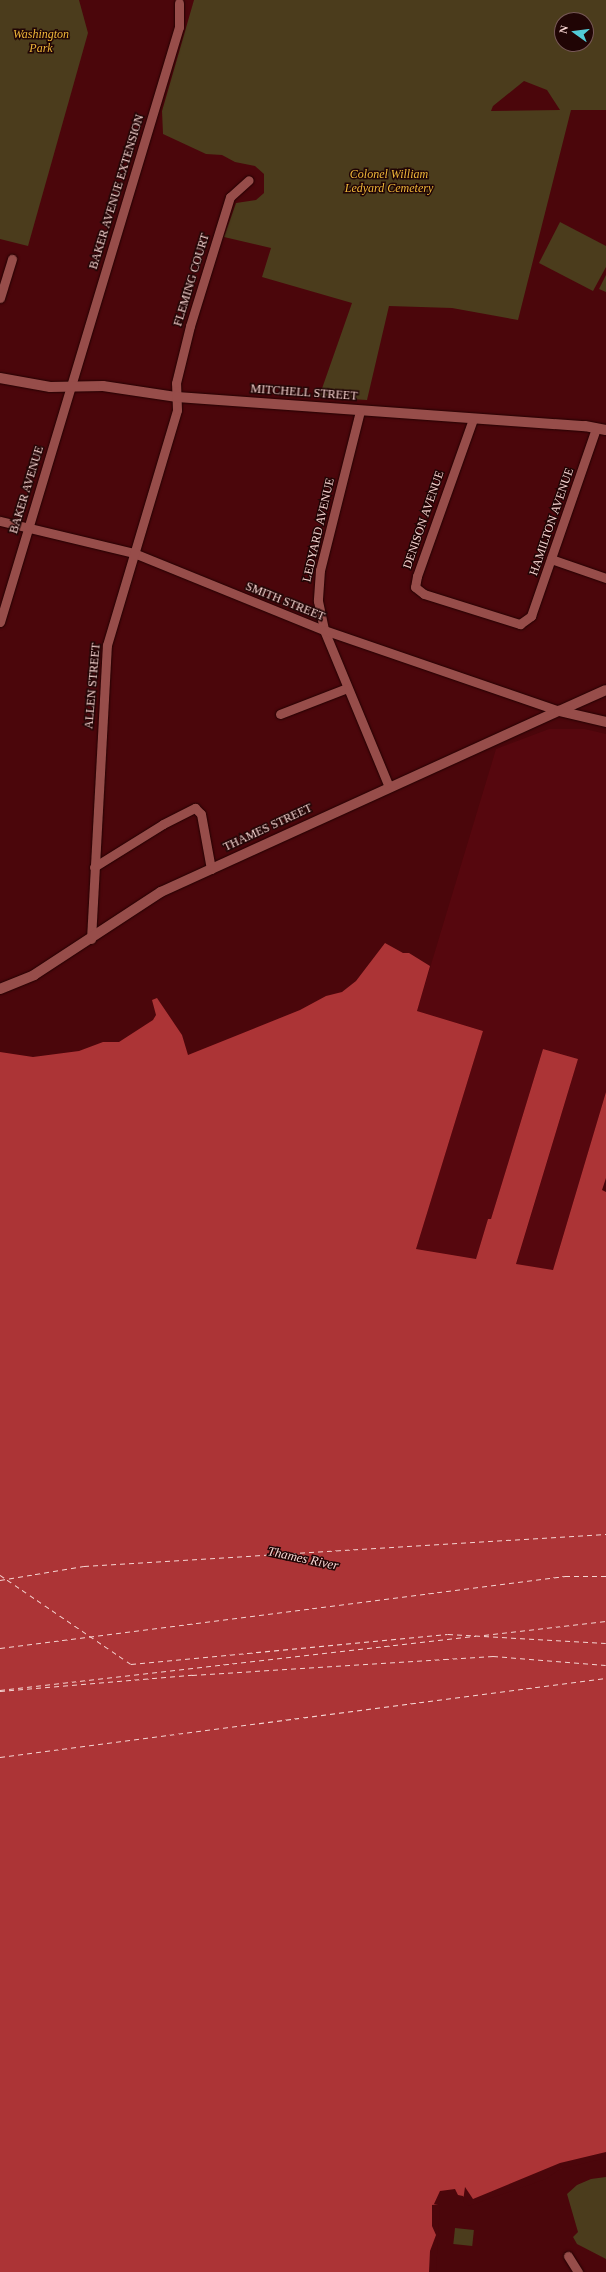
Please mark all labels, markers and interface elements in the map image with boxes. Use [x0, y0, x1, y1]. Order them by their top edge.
north arrow [554, 12, 594, 52]
text: N [557, 24, 570, 35]
park label: Washington Park [13, 28, 69, 56]
street label: BAKER AVENUE EXTENSION [86, 113, 148, 271]
park label: Colonel William Ledyard Cemetery [345, 168, 433, 196]
street label: FLEMING COURT [171, 232, 213, 328]
street label: MITCHELL STREET [250, 382, 358, 404]
street label: BAKER AVENUE [7, 444, 47, 536]
street label: HAMILTON AVENUE [527, 466, 577, 578]
street label: DENISON AVENUE [400, 469, 448, 571]
street label: LEDYARD AVENUE [300, 476, 338, 584]
street label: SMITH STREET [243, 580, 327, 624]
street label: ALLEN STREET [82, 642, 104, 730]
street label: THAMES STREET [221, 801, 315, 855]
water label: Thames River [266, 1544, 340, 1574]

